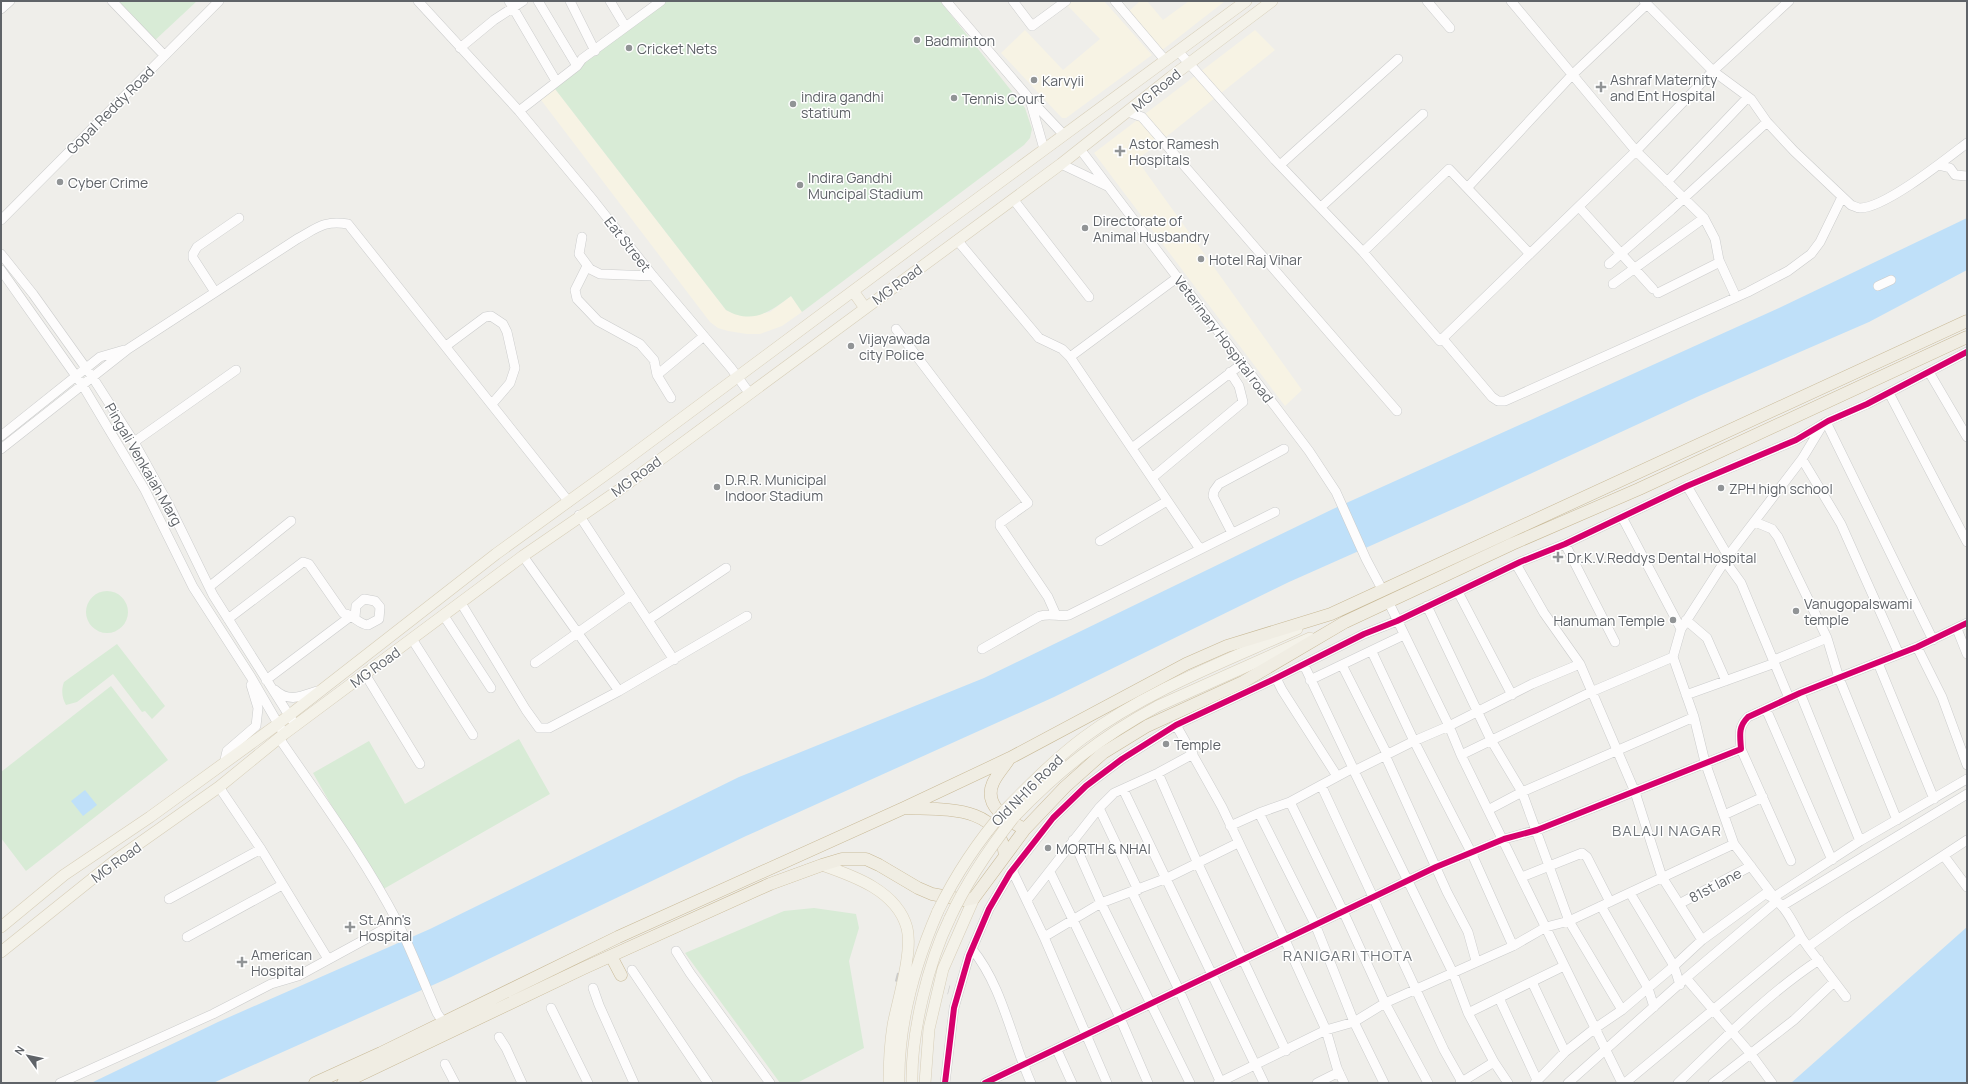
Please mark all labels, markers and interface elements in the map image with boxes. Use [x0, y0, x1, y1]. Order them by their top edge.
place label: Badminton [925, 31, 995, 50]
marker: Badminton [912, 35, 922, 45]
place label: Cricket Nets [637, 39, 717, 58]
marker: Cricket Nets [624, 43, 634, 53]
street label: Gopal Reddy Road [62, 62, 158, 158]
street label: MG Road [1128, 64, 1184, 116]
place label: Ashraf Maternity and Ent Hospital [1610, 70, 1718, 105]
place label: Karvyii [1042, 71, 1084, 90]
marker: Karvyii [1029, 75, 1039, 85]
marker: Ashraf Maternity and Ent Hospital [1595, 81, 1607, 93]
place label: indira gandhi statium [801, 87, 884, 122]
place label: Tennis Court [962, 89, 1045, 108]
marker: Tennis Court [949, 93, 959, 103]
marker: indira gandhi statium [788, 99, 798, 109]
place label: Astor Ramesh Hospitals [1129, 134, 1219, 169]
marker: Astor Ramesh Hospitals [1114, 145, 1126, 157]
place label: Indira Gandhi Muncipal Stadium [808, 168, 923, 203]
place label: Cyber Crime [68, 173, 148, 192]
marker: Cyber Crime [55, 177, 65, 187]
marker: Indira Gandhi Muncipal Stadium [795, 180, 805, 190]
place label: Directorate of Animal Husbandry [1093, 211, 1210, 246]
street label: Eat Street [600, 212, 656, 276]
marker: Directorate of Animal Husbandry [1080, 223, 1090, 233]
place label: Hotel Raj Vihar [1209, 250, 1302, 269]
marker: Hotel Raj Vihar [1196, 254, 1206, 264]
street label: MG Road [868, 259, 926, 309]
street label: Veterinary Hospital road [1170, 272, 1278, 406]
place label: Vijayawada city Police [859, 329, 930, 364]
marker: Vijayawada city Police [846, 341, 856, 351]
street label: Pingali Venkaiah Marg [101, 399, 187, 529]
street label: MG Road [607, 451, 665, 501]
place label: D.R.R. Municipal Indoor Stadium [725, 470, 827, 505]
place label: ZPH high school [1729, 479, 1833, 498]
marker: D.R.R. Municipal Indoor Stadium [712, 482, 722, 492]
marker: ZPH high school [1716, 483, 1726, 493]
place label: Dr.K.V.Reddys Dental Hospital [1567, 548, 1757, 567]
marker: Dr.K.V.Reddys Dental Hospital [1552, 551, 1564, 563]
place label: Vanugopalswami temple [1804, 594, 1912, 629]
marker: Vanugopalswami temple [1791, 606, 1801, 616]
place label: Hanuman Temple [1553, 611, 1665, 630]
marker: Hanuman Temple [1668, 615, 1678, 625]
street label: MG Road [346, 642, 404, 692]
place label: Temple [1174, 735, 1221, 754]
marker: Temple [1161, 739, 1171, 749]
street label: Old NH16 Road [987, 750, 1067, 830]
district label: BALAJI NAGAR [1612, 820, 1722, 841]
street label: MG Road [87, 837, 145, 887]
place label: MORTH & NHAI [1056, 839, 1151, 858]
marker: MORTH & NHAI [1043, 843, 1053, 853]
street label: 81st lane [1685, 863, 1745, 907]
place label: St.Ann's Hospital [359, 910, 412, 945]
marker: St.Ann's Hospital [344, 921, 356, 933]
place label: American Hospital [251, 945, 312, 980]
district label: RANIGARI THOTA [1283, 945, 1413, 966]
marker: American Hospital [236, 956, 248, 968]
north arrow [8, 1036, 48, 1076]
text: N [11, 1043, 28, 1058]

